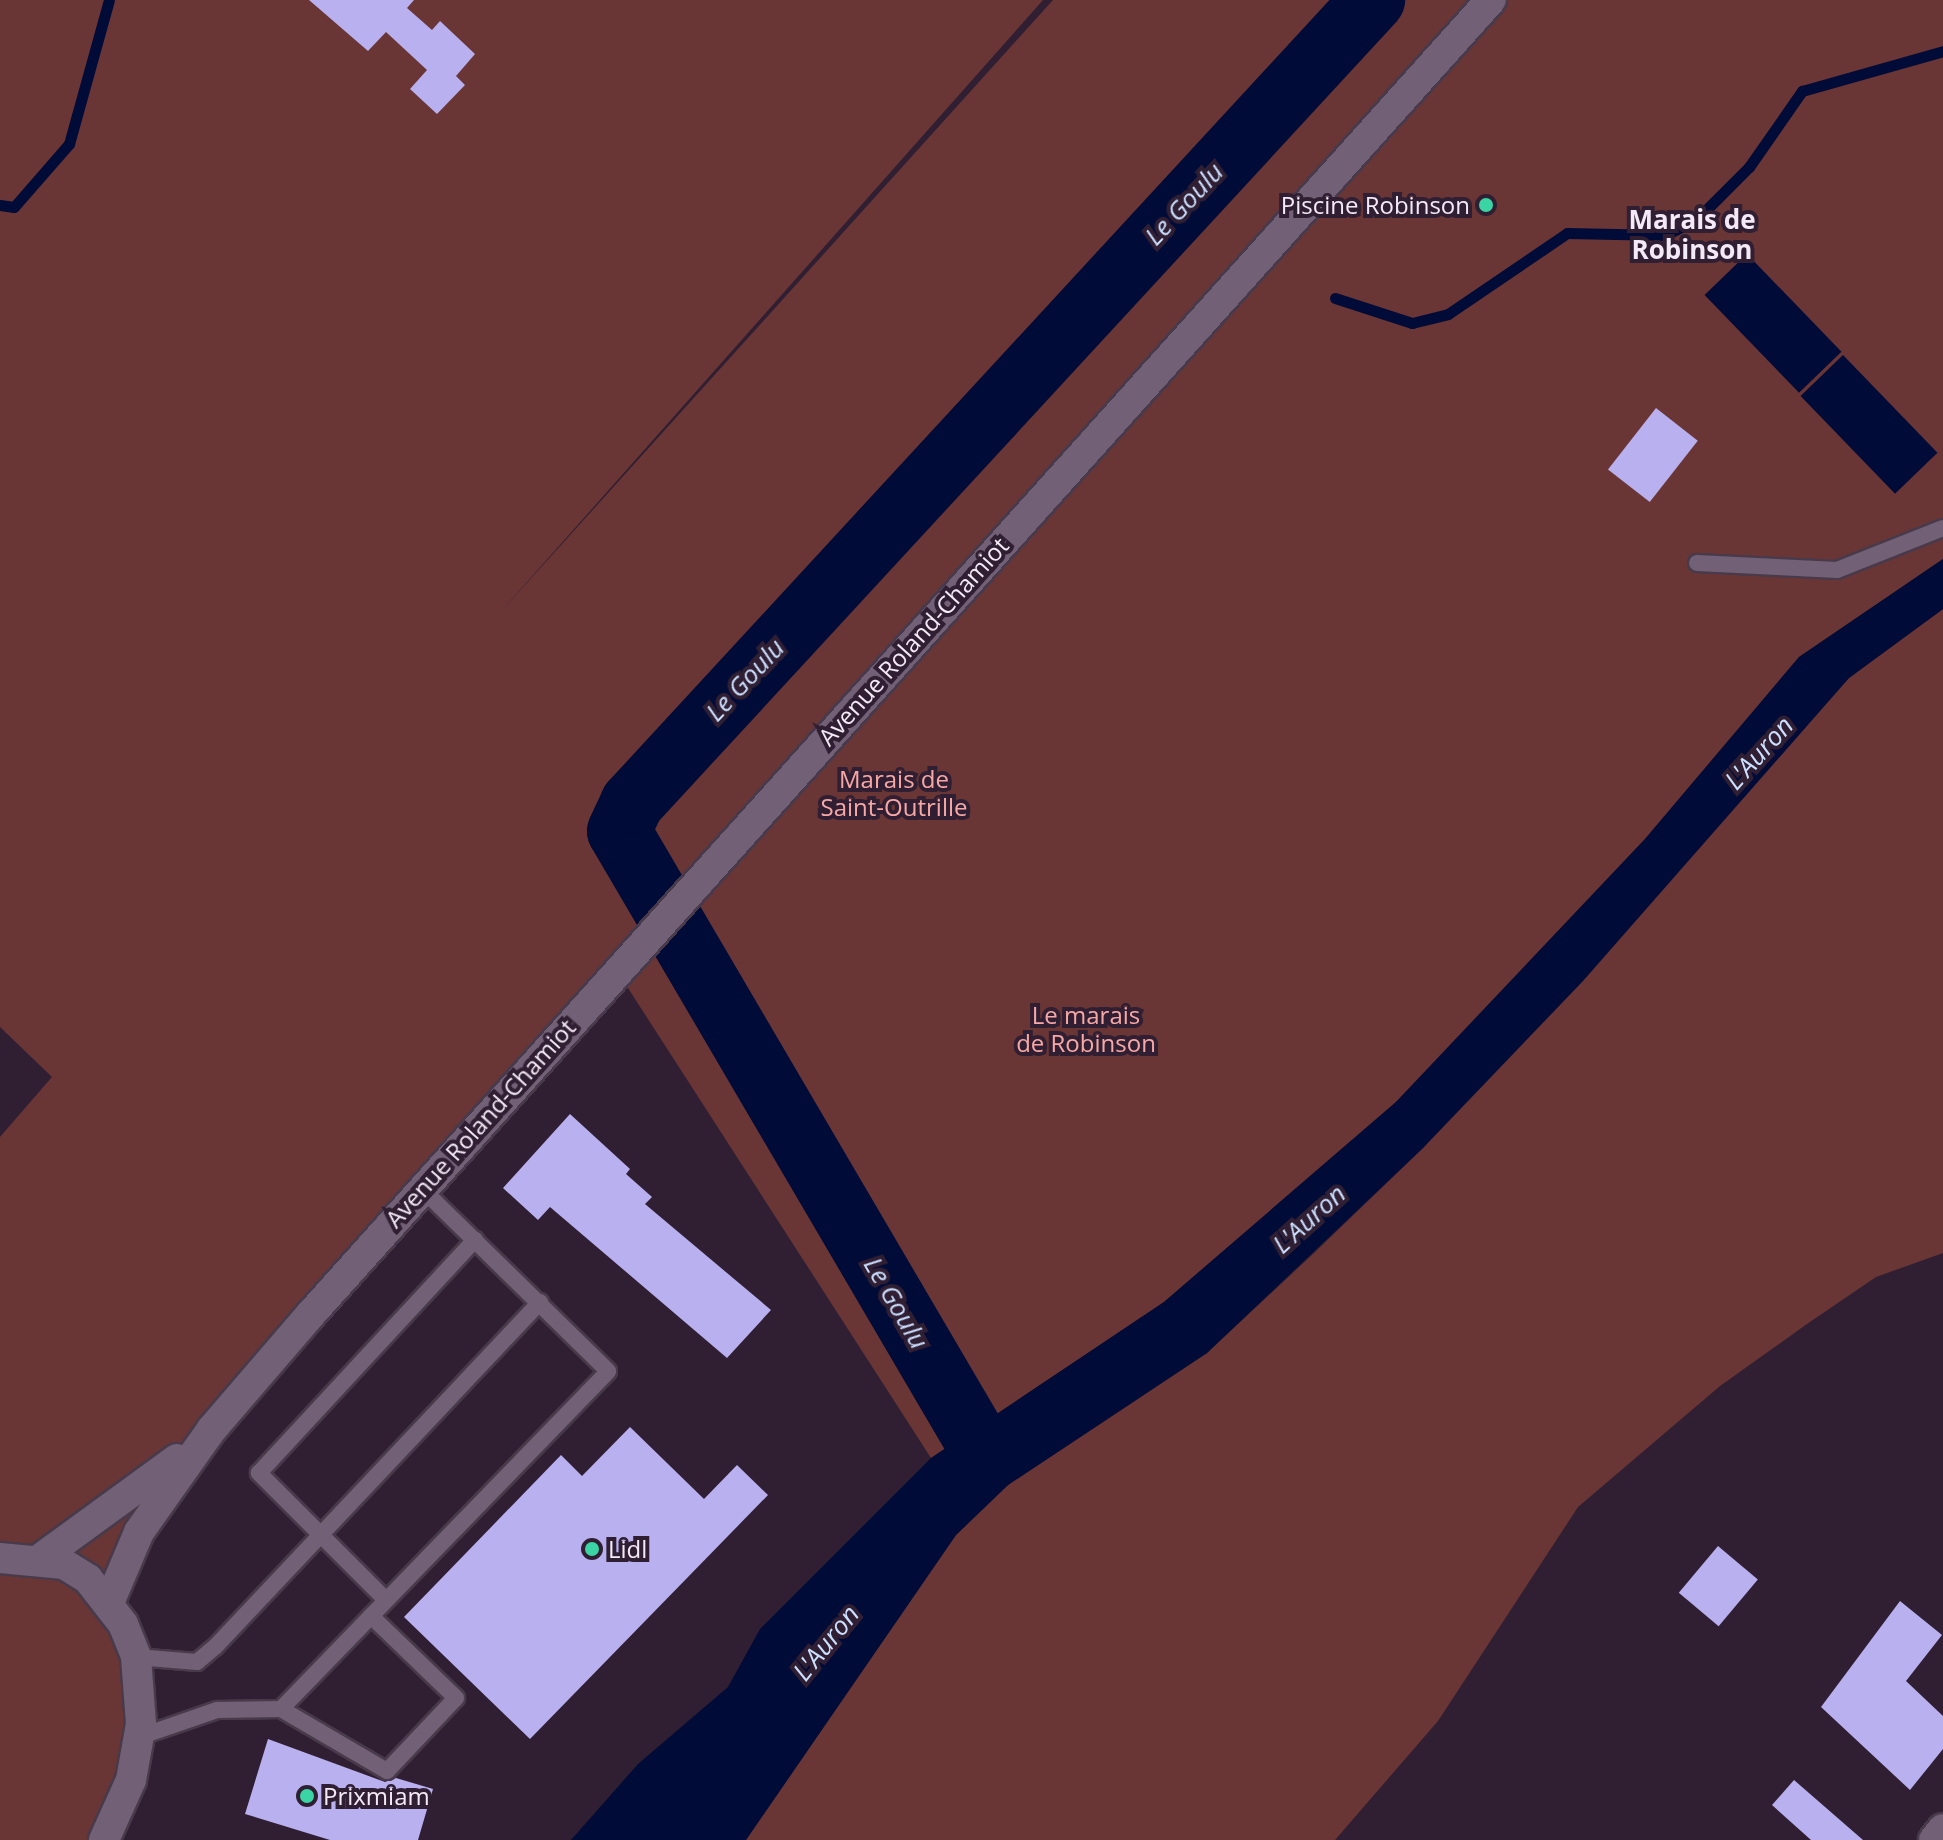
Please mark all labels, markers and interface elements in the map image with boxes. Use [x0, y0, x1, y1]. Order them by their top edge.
water label: Le Goulu [1138, 156, 1230, 252]
place label: Piscine Robinson [1281, 191, 1470, 219]
marker: Piscine Robinson [1477, 196, 1495, 214]
district label: Marais de Robinson [1628, 204, 1756, 266]
street label: Avenue Roland-Chamiot [812, 531, 1014, 751]
water label: Le Goulu [699, 632, 791, 728]
water label: L'Auron [1718, 710, 1800, 796]
park label: Marais de Saint-Outrille [821, 765, 967, 821]
park label: Le marais de Robinson [1016, 1001, 1156, 1057]
street label: Avenue Roland-Chamiot [379, 1013, 581, 1233]
water label: L'Auron [1266, 1178, 1352, 1260]
water label: Le Goulu [857, 1251, 935, 1355]
place label: Lidl [608, 1535, 647, 1563]
marker: Lidl [583, 1540, 601, 1558]
water label: L'Auron [786, 1599, 866, 1687]
place label: Prixmiam [323, 1782, 430, 1810]
marker: Prixmiam [298, 1787, 316, 1805]

